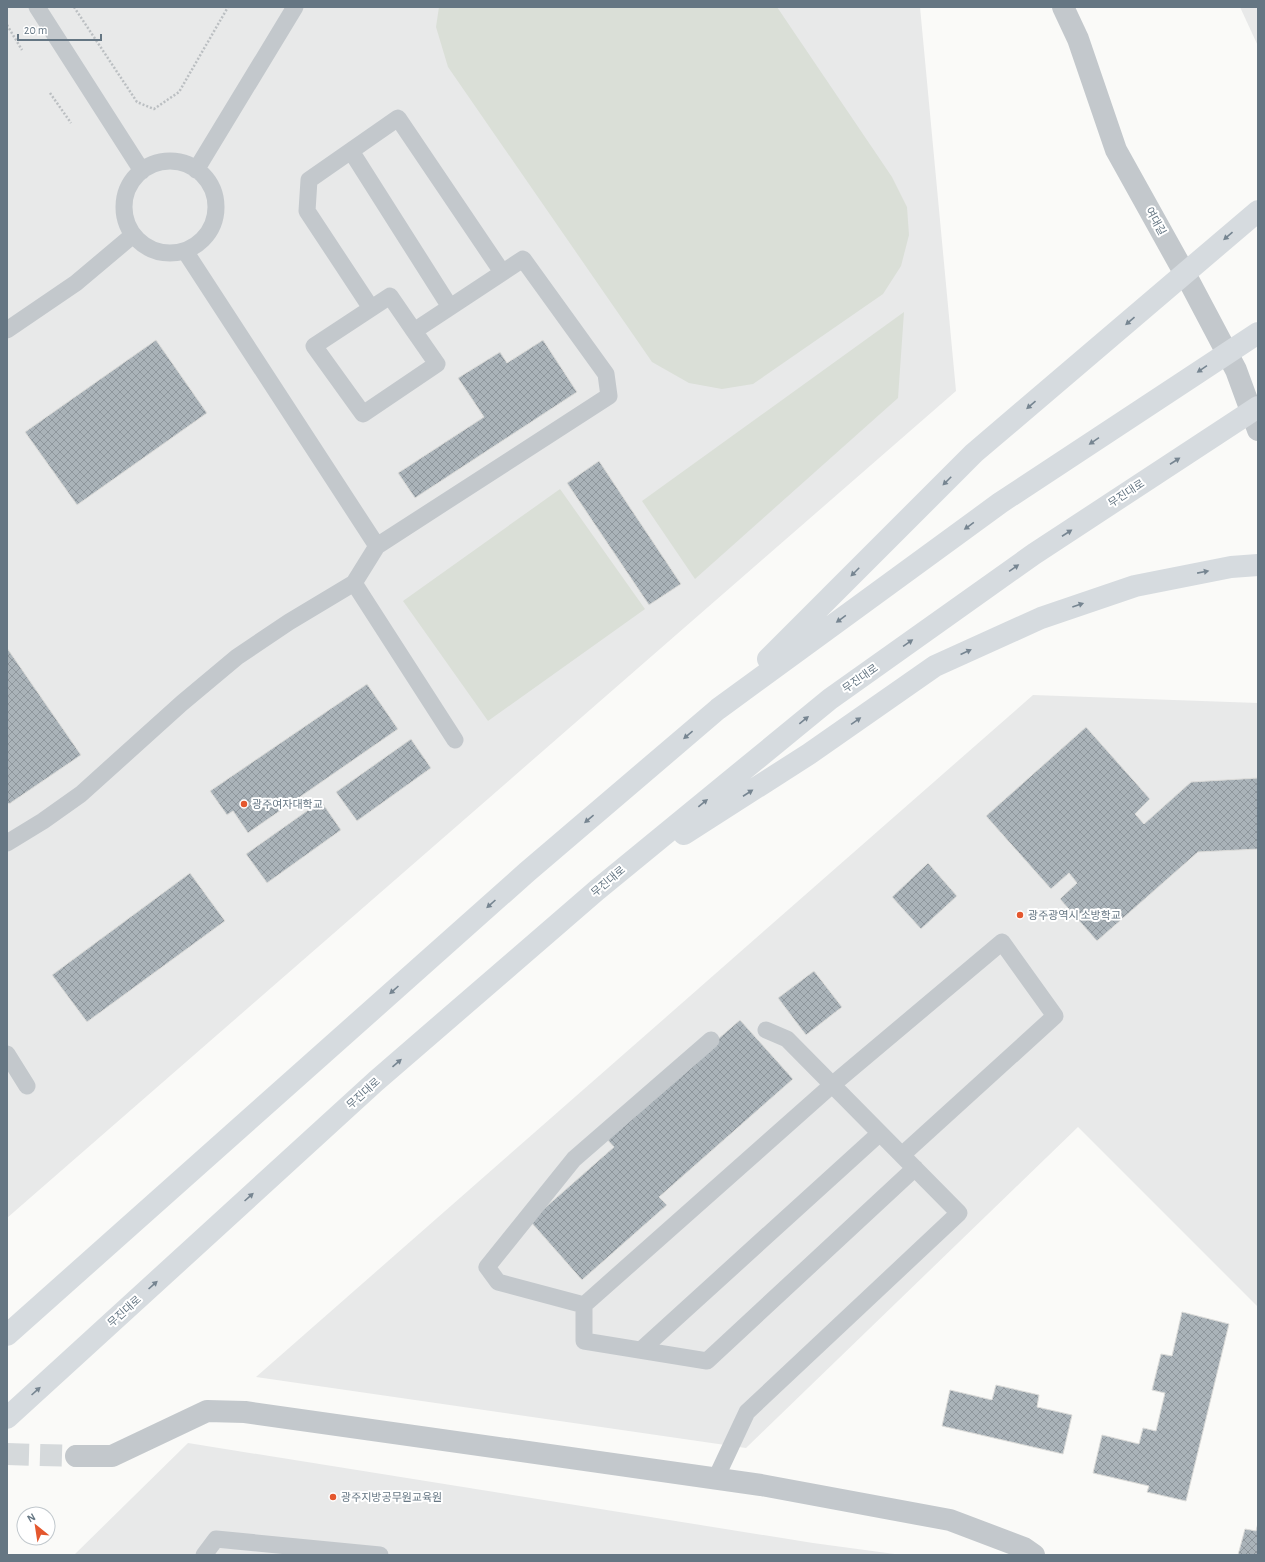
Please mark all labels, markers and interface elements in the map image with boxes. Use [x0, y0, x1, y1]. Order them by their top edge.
scale bar [18, 16, 101, 42]
text: 20 m [24, 24, 47, 36]
street label: 여대길 [1143, 205, 1168, 237]
one-way arrow [1223, 232, 1234, 241]
one-way arrow [1124, 316, 1135, 325]
one-way arrow [1197, 365, 1207, 373]
one-way arrow [1026, 400, 1035, 409]
one-way arrow [1088, 437, 1099, 445]
one-way arrow [1170, 457, 1180, 465]
one-way arrow [942, 476, 952, 486]
street label: 무진대로 [1106, 478, 1146, 509]
one-way arrow [963, 522, 974, 530]
one-way arrow [1062, 529, 1072, 537]
one-way arrow [1009, 564, 1020, 572]
one-way arrow [850, 567, 860, 577]
one-way arrow [1197, 569, 1209, 575]
one-way arrow [1072, 602, 1084, 608]
one-way arrow [836, 615, 847, 623]
one-way arrow [903, 639, 914, 647]
one-way arrow [960, 649, 971, 655]
street label: 무진대로 [841, 662, 880, 695]
one-way arrow [798, 716, 809, 725]
one-way arrow [851, 717, 861, 725]
one-way arrow [683, 730, 693, 739]
one-way arrow [743, 789, 753, 797]
place label: 광주여자대학교 [252, 798, 323, 810]
marker: 광주여자대학교 [239, 799, 249, 809]
one-way arrow [698, 799, 709, 807]
one-way arrow [584, 814, 594, 823]
street label: 무진대로 [589, 864, 627, 899]
one-way arrow [486, 899, 496, 909]
place label: 광주광역시 소방학교 [1028, 909, 1121, 921]
marker: 광주광역시 소방학교 [1015, 910, 1025, 920]
one-way arrow [388, 986, 399, 995]
one-way arrow [392, 1059, 402, 1068]
street label: 무진대로 [345, 1076, 382, 1111]
one-way arrow [243, 1193, 254, 1202]
one-way arrow [148, 1281, 157, 1290]
street label: 무진대로 [106, 1294, 143, 1329]
one-way arrow [31, 1387, 41, 1396]
marker: 광주지방공무원교육원 [328, 1492, 338, 1502]
place label: 광주지방공무원교육원 [341, 1492, 442, 1503]
north arrow [16, 1506, 56, 1546]
text: N [25, 1511, 37, 1524]

